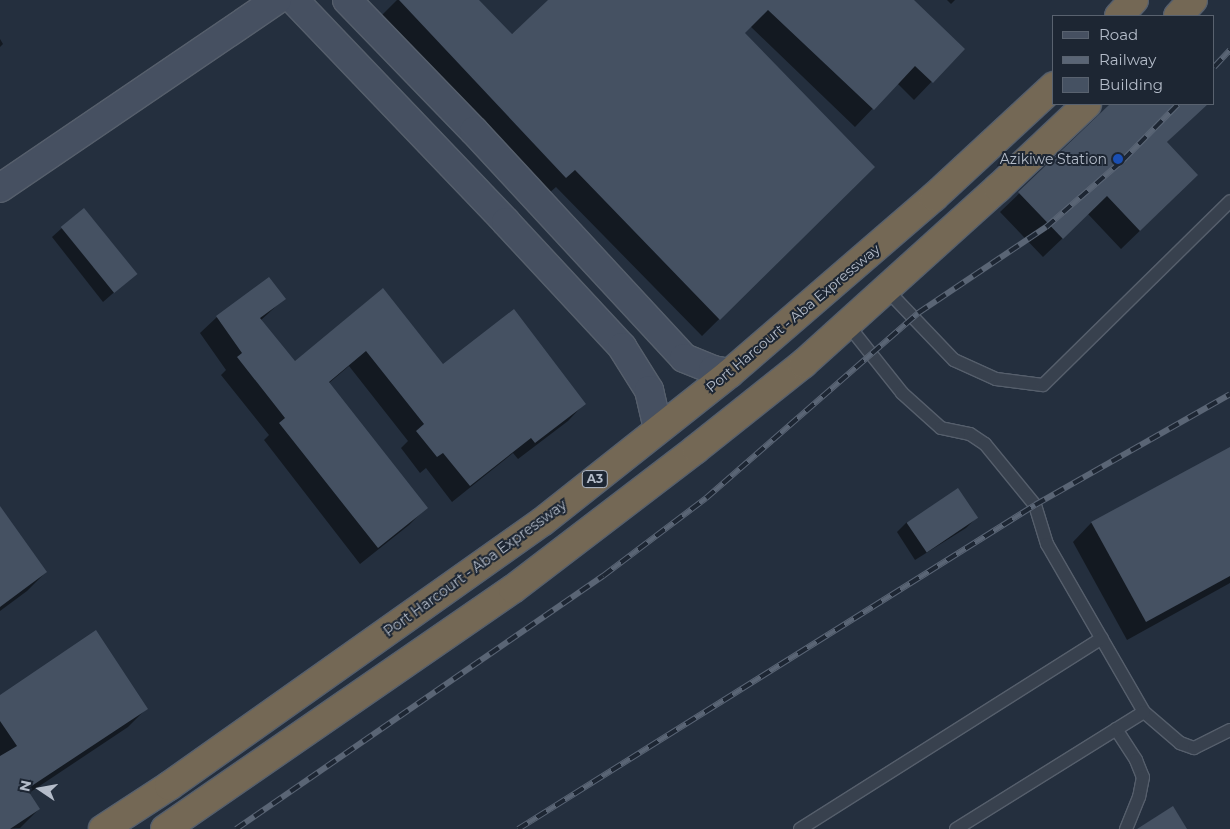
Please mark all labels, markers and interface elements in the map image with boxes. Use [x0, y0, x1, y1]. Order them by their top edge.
legend [1052, 15, 1215, 105]
text: Road [1099, 25, 1138, 44]
text: Railway [1099, 50, 1156, 69]
text: Building [1099, 75, 1163, 94]
place label: Azikiwe Station [1000, 151, 1107, 167]
marker: Azikiwe Station [1111, 152, 1125, 166]
street label: Port Harcourt - Aba Expressway [703, 240, 883, 396]
road number: A3 [581, 469, 609, 488]
street label: Port Harcourt - Aba Expressway [380, 496, 570, 640]
north arrow [15, 764, 65, 814]
text: N [15, 778, 35, 793]

